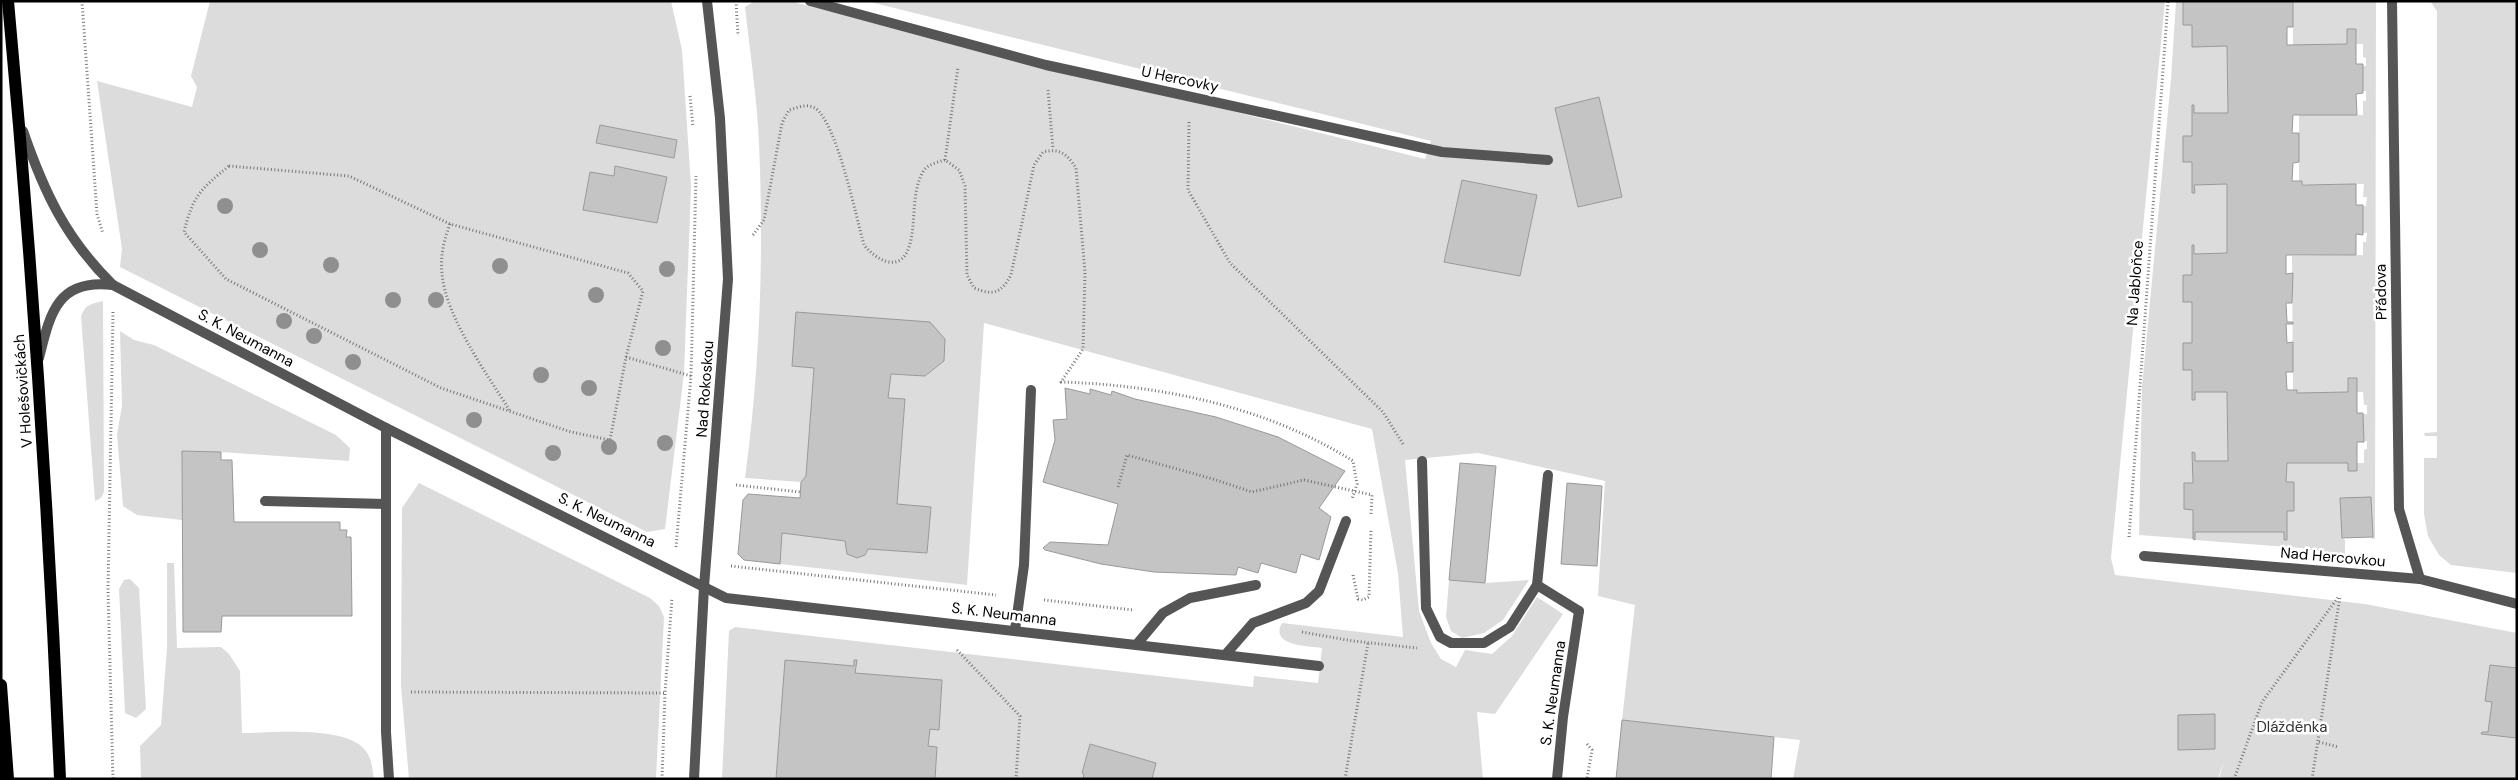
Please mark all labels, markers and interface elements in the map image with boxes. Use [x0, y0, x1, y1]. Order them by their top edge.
street label: U Hercovky [1139, 61, 1221, 97]
street label: Na Jabloňce [2122, 240, 2148, 326]
street label: Přádova [2371, 264, 2391, 320]
street label: S. K. Neumanna [195, 304, 297, 372]
street label: V Holešovičkách [9, 333, 37, 449]
street label: Nad Rokoskou [692, 340, 718, 438]
street label: S. K. Neumanna [555, 488, 659, 552]
street label: Nad Hercovkou [2280, 542, 2386, 572]
street label: S. K. Neumanna [950, 598, 1058, 630]
street label: S. K. Neumanna [1536, 639, 1570, 747]
park label: Dlážděnka [2257, 717, 2327, 737]

